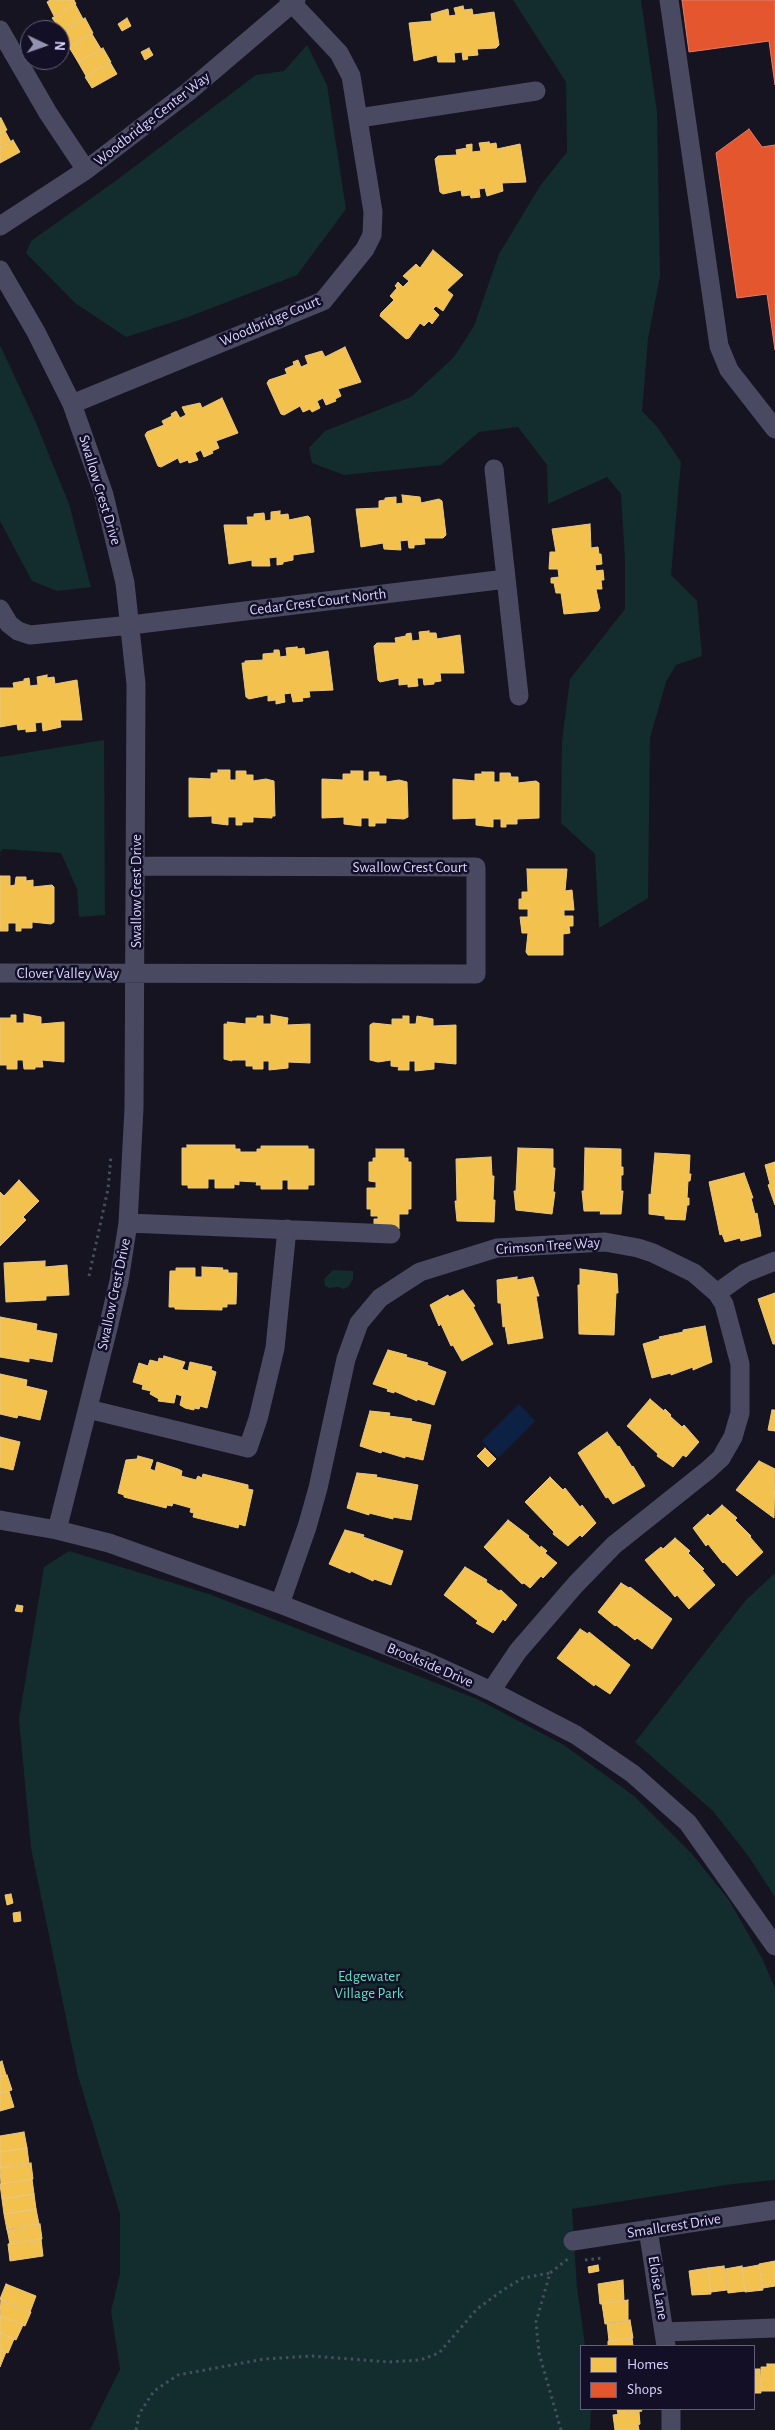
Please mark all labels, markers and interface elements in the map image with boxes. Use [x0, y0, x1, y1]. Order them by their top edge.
north arrow [20, 20, 70, 70]
text: N [52, 40, 66, 51]
street label: Woodbridge Center Way [90, 68, 214, 170]
street label: Woodbridge Court [217, 292, 323, 350]
street label: Swallow Crest Drive [75, 433, 125, 547]
street label: Cedar Crest Court North [249, 585, 387, 619]
street label: Swallow Crest Drive [127, 834, 145, 948]
street label: Swallow Crest Court [353, 858, 467, 876]
street label: Clover Valley Way [17, 964, 119, 982]
street label: Crimson Tree Way [495, 1233, 601, 1259]
street label: Swallow Crest Drive [93, 1236, 135, 1352]
street label: Brookside Drive [384, 1639, 476, 1691]
park label: Edgewater Village Park [334, 1967, 404, 2002]
street label: Smallcrest Drive [626, 2210, 722, 2242]
street label: Eloise Lane [644, 2255, 672, 2321]
legend [580, 2345, 755, 2410]
text: Homes [627, 2357, 669, 2372]
text: Shops [627, 2382, 662, 2397]

